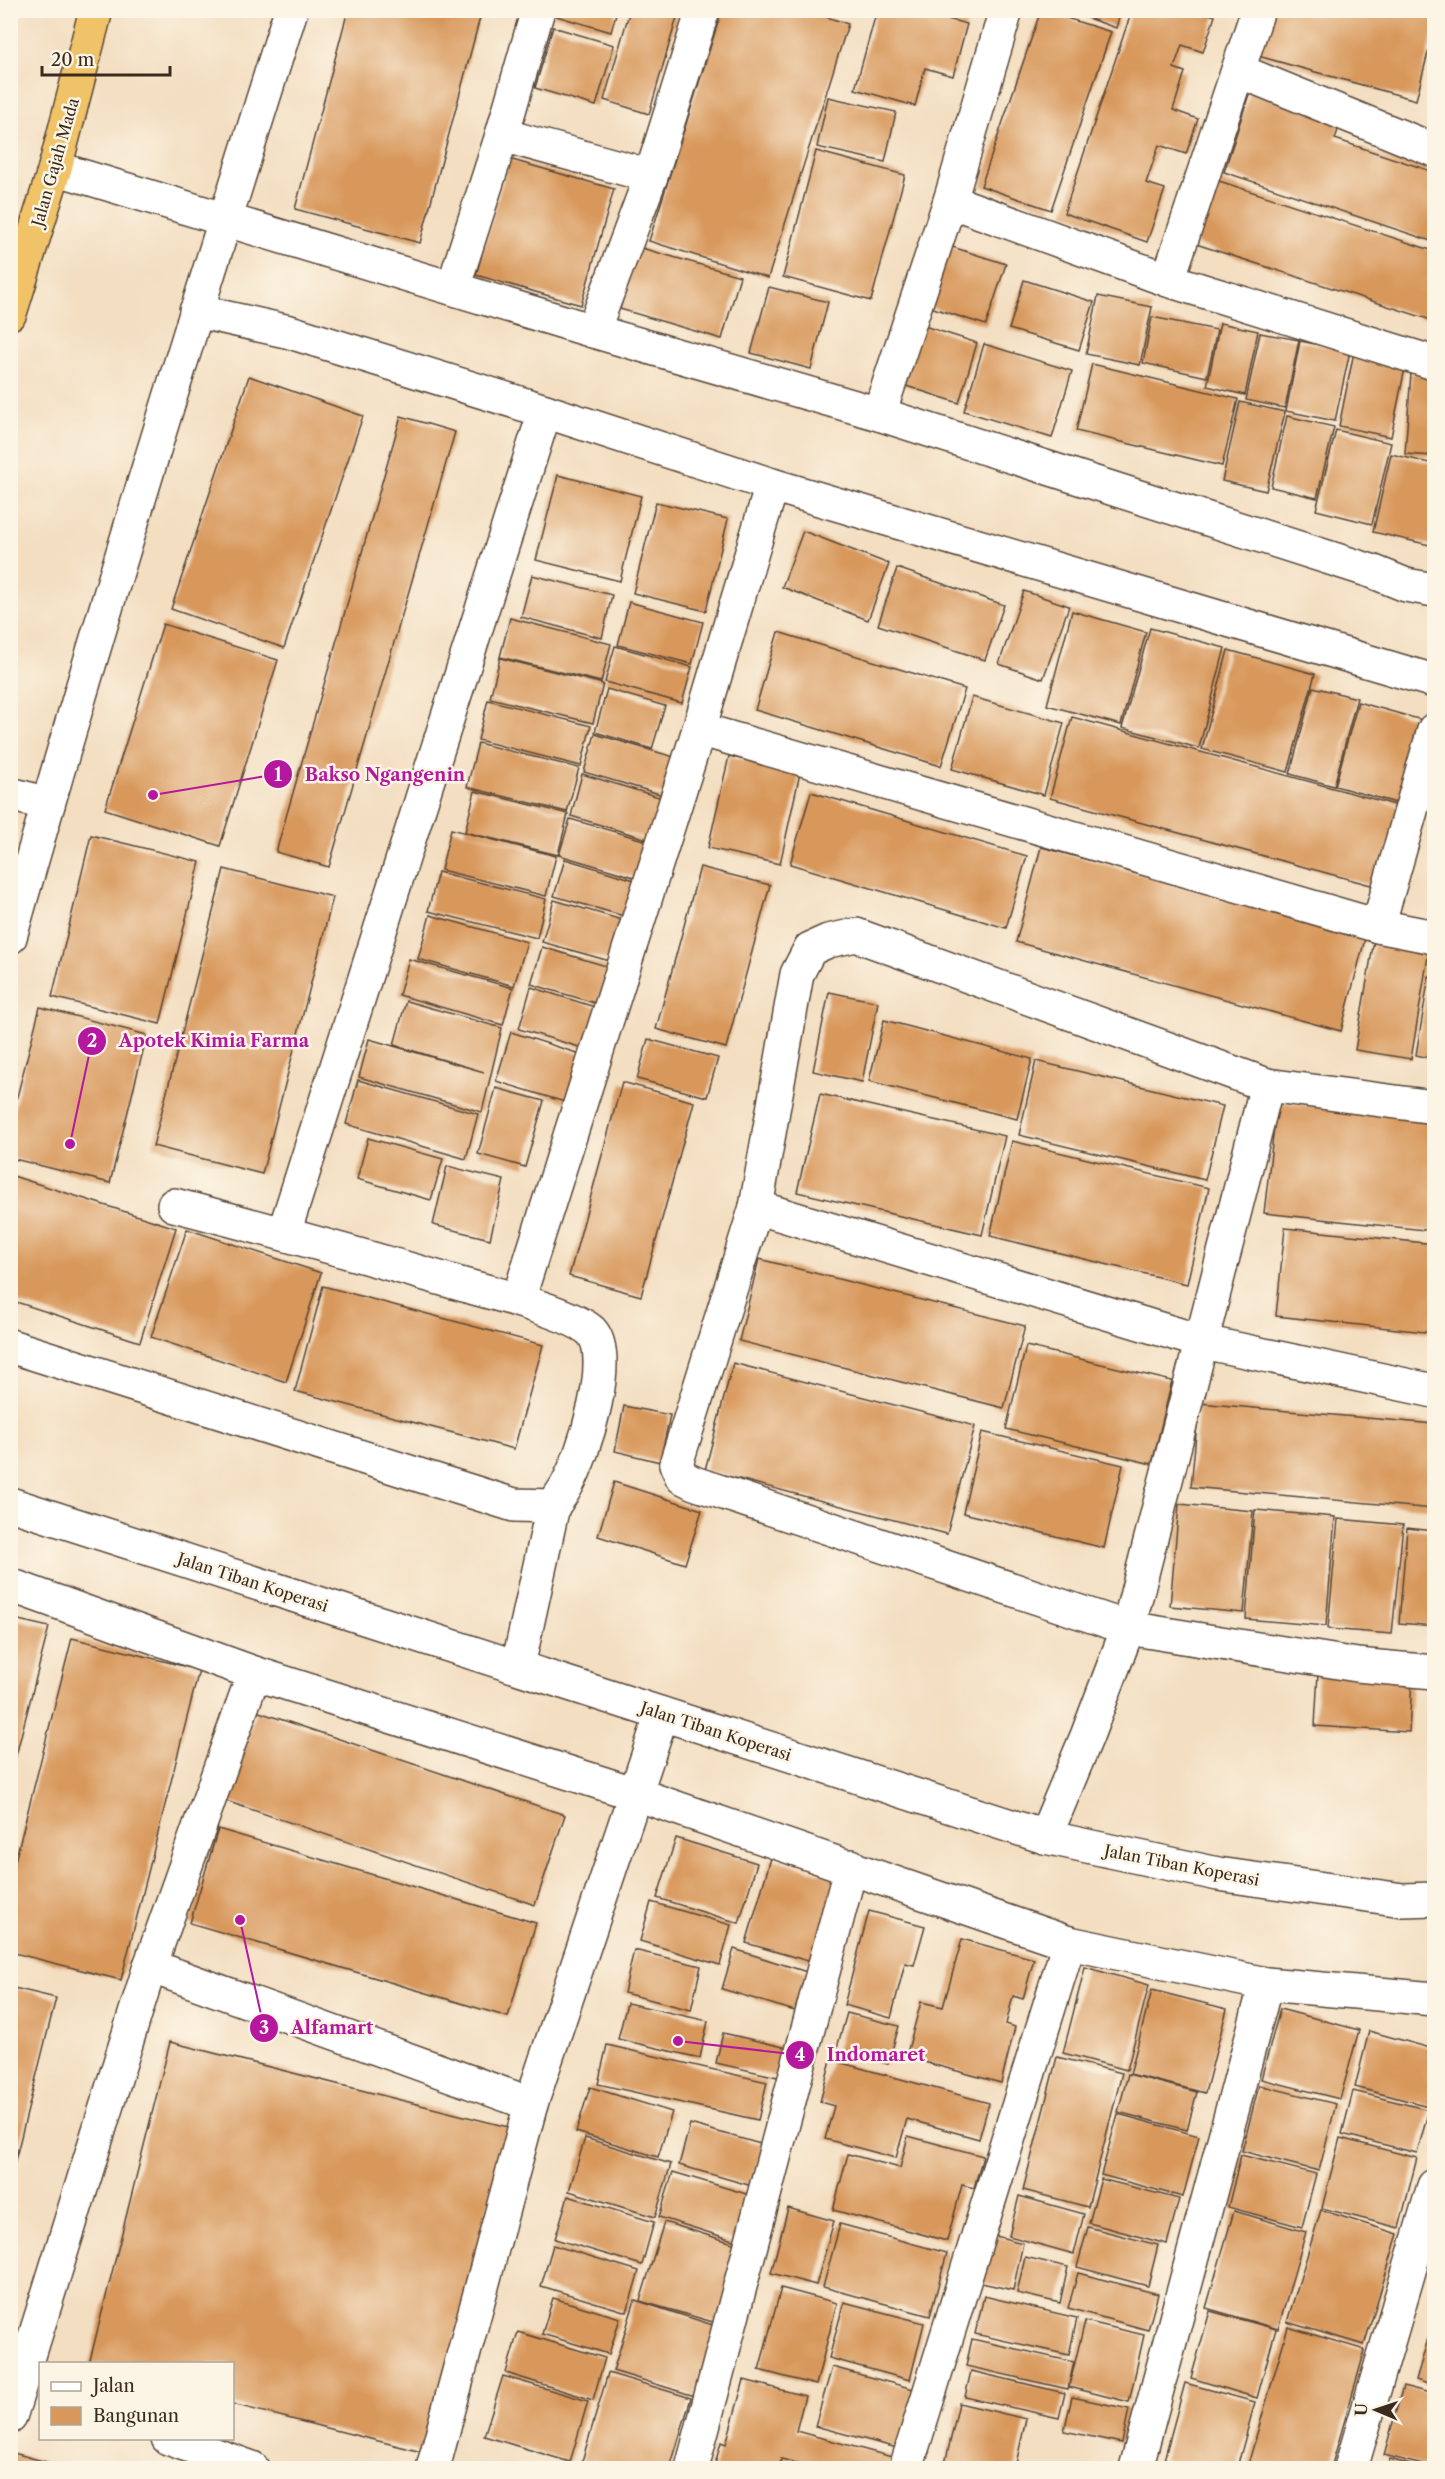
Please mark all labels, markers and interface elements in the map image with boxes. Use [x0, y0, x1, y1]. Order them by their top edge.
scale bar [42, 39, 170, 77]
text: 20 m [51, 49, 95, 71]
street label: Jalan Gajah Mada [26, 95, 83, 231]
callout: Bakso Ngangenin [263, 756, 477, 792]
text: 1 [274, 764, 282, 786]
text: Bakso Ngangenin [305, 764, 466, 786]
callout: Apotek Kimia Farma [77, 1023, 322, 1059]
text: 2 [87, 1030, 97, 1052]
text: Apotek Kimia Farma [118, 1030, 310, 1052]
street label: Jalan Tiban Koperasi [172, 1547, 331, 1616]
street label: Jalan Tiban Koperasi [635, 1696, 794, 1765]
street label: Jalan Tiban Koperasi [1100, 1840, 1261, 1890]
callout: Alfamart [249, 2010, 386, 2046]
text: 3 [259, 2017, 269, 2039]
text: Alfamart [290, 2017, 374, 2039]
callout: Indomaret [785, 2037, 937, 2073]
text: 4 [795, 2044, 805, 2066]
text: Indomaret [827, 2044, 926, 2066]
legend [39, 2362, 234, 2440]
text: Jalan [90, 2375, 135, 2397]
north arrow [1346, 2380, 1406, 2440]
text: U [1351, 2403, 1371, 2416]
text: Bangunan [93, 2405, 179, 2427]

